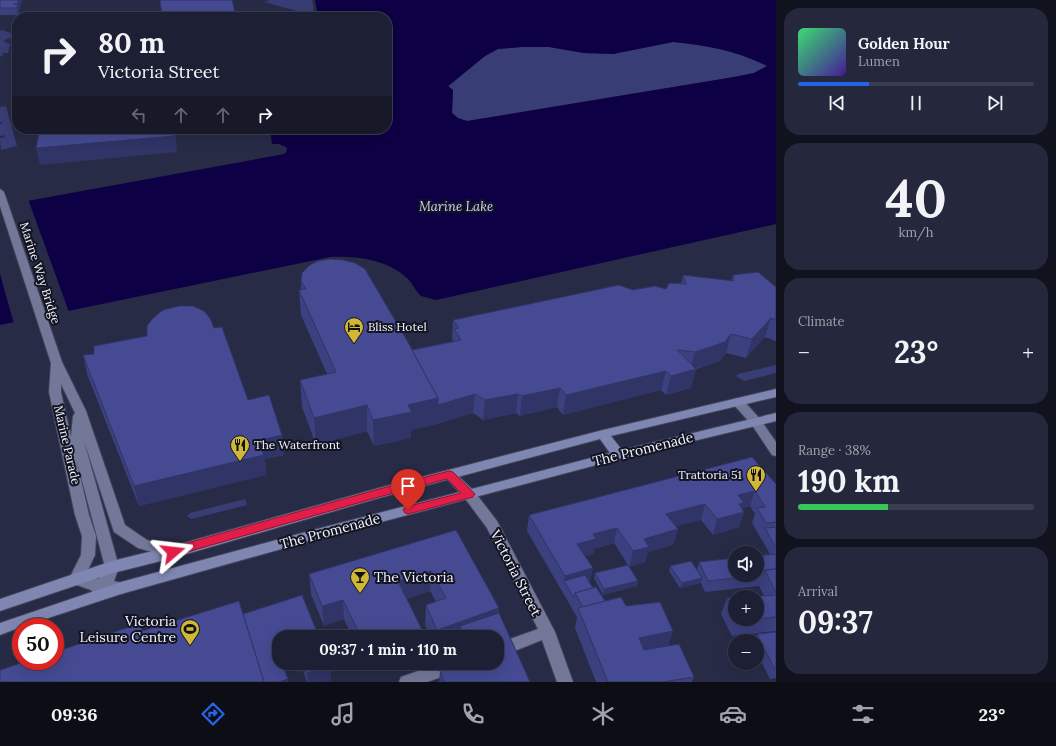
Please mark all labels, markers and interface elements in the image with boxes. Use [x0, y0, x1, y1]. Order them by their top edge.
text: 80 m [98, 25, 165, 61]
icon: right [32, 28, 84, 80]
text: Golden Hour [858, 34, 950, 53]
text: Lumen [858, 53, 900, 70]
text: Victoria Street [98, 60, 219, 83]
icon: previous [826, 92, 848, 114]
icon: pause [905, 92, 927, 114]
icon: next [984, 92, 1006, 114]
icon: left [128, 104, 150, 126]
icon: ahead [170, 104, 192, 126]
icon: ahead [212, 104, 234, 126]
icon: right [254, 104, 276, 126]
text: 40 [885, 165, 947, 231]
water label: Marine Lake [419, 198, 493, 215]
street label: Marine Way Bridge [17, 220, 64, 326]
text: km/h [898, 224, 934, 241]
text: Climate [798, 313, 845, 330]
hotel icon: Bliss Hotel [343, 316, 365, 344]
place label: Bliss Hotel [368, 319, 427, 334]
text: 23° [894, 333, 938, 371]
text: − [798, 338, 810, 366]
text: + [1022, 338, 1034, 366]
street label: Marine Parade [51, 404, 84, 487]
street label: The Promenade [591, 428, 696, 470]
restaurant icon: The Waterfront [229, 434, 251, 462]
place label: The Waterfront [254, 437, 341, 452]
text: Range · 38% [798, 442, 871, 459]
text: 190 km [798, 462, 900, 500]
restaurant icon: Trattoria 51 [745, 464, 767, 492]
place label: Trattoria 51 [678, 467, 742, 482]
pin [391, 469, 425, 510]
icon: arrive [397, 475, 419, 497]
street label: The Promenade [278, 509, 382, 553]
street label: Victoria Street [486, 526, 546, 620]
position arrow [152, 531, 194, 573]
map controls [728, 546, 764, 670]
button: sound [728, 546, 764, 582]
bar icon: The Victoria [349, 566, 371, 594]
place label: The Victoria [374, 568, 454, 586]
text: Arrival [798, 583, 838, 600]
button: + [728, 590, 764, 626]
text: 09:37 [798, 603, 873, 641]
place label: Victoria Leisure Centre [80, 612, 176, 646]
speed limit sign: 50 [12, 618, 64, 670]
sports icon: Victoria Leisure Centre [179, 618, 201, 646]
button: − [728, 634, 764, 670]
text: 09:37 · 1 min · 110 m [319, 640, 457, 659]
icon: directions [199, 700, 227, 728]
icon: music [329, 700, 357, 728]
icon: phone [459, 700, 487, 728]
icon: climate [589, 700, 617, 728]
icon: car [719, 700, 747, 728]
icon: filters [849, 700, 877, 728]
text: 09:36 [51, 703, 98, 726]
text: 23° [978, 703, 1005, 726]

